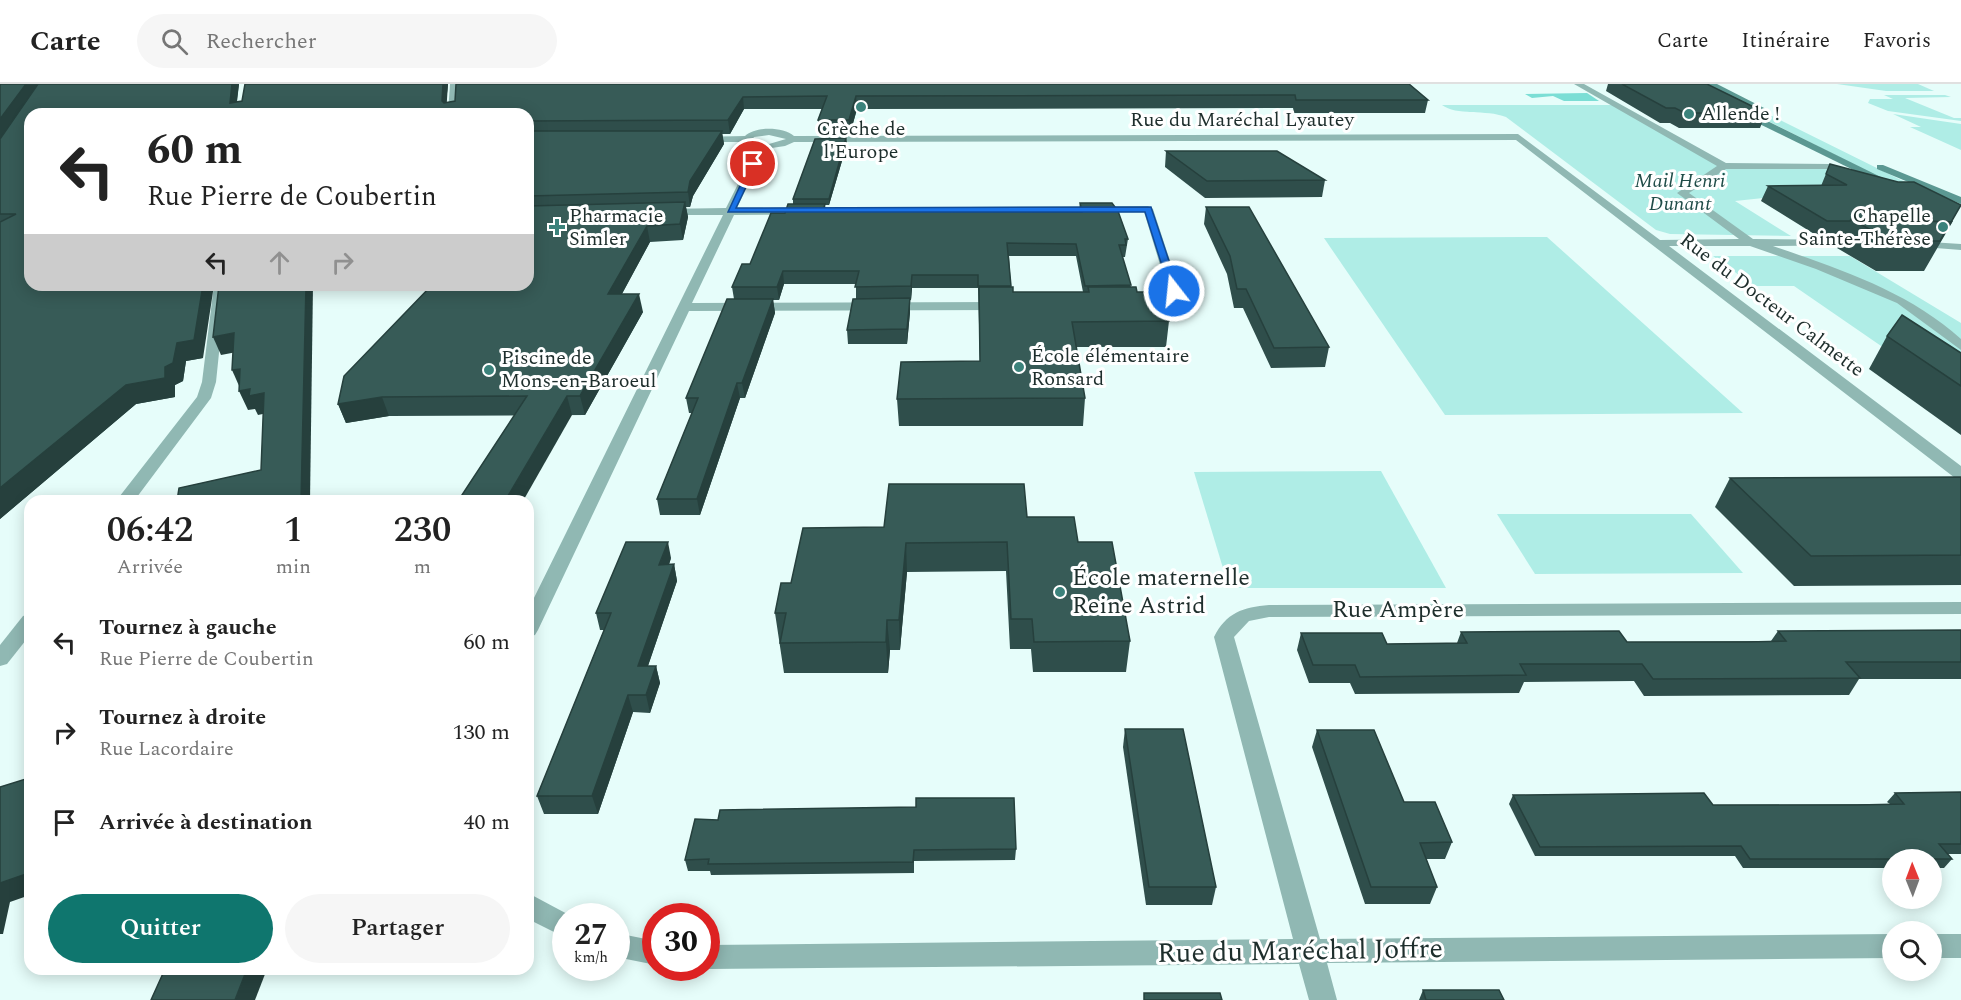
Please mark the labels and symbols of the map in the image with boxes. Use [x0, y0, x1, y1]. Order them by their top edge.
place label: Allende ! [1701, 99, 1780, 129]
marker: Crèche de l'Europe [854, 100, 868, 114]
street label: Rue du Maréchal Lyautey [1130, 105, 1355, 135]
marker: Allende ! [1682, 107, 1696, 121]
place label: Crèche de l'Europe [817, 114, 905, 167]
pin [727, 138, 778, 189]
park label: Mail Henri Dunant [1634, 166, 1726, 219]
place label: Pharmacie Simler [569, 201, 663, 254]
place label: Chapelle Sainte-Thérèse [1798, 201, 1931, 254]
marker: Pharmacie Simler [550, 220, 564, 234]
marker: Chapelle Sainte-Thérèse [1936, 220, 1950, 234]
street label: Rue du Docteur Calmette [1673, 226, 1871, 384]
position arrow [1142, 259, 1206, 323]
place label: École élémentaire Ronsard [1031, 341, 1189, 394]
place label: Piscine de Mons-en-Baroeul [501, 343, 656, 396]
marker: École élémentaire Ronsard [1012, 360, 1026, 374]
marker: Piscine de Mons-en-Baroeul [482, 363, 496, 377]
place label: École maternelle Reine Astrid [1072, 560, 1250, 624]
marker: École maternelle Reine Astrid [1053, 585, 1067, 599]
street label: Rue Ampère [1332, 592, 1464, 628]
north arrow [1882, 849, 1942, 909]
speed limit sign: 30 [642, 903, 720, 981]
street label: Rue du Maréchal Joffre [1157, 927, 1443, 975]

